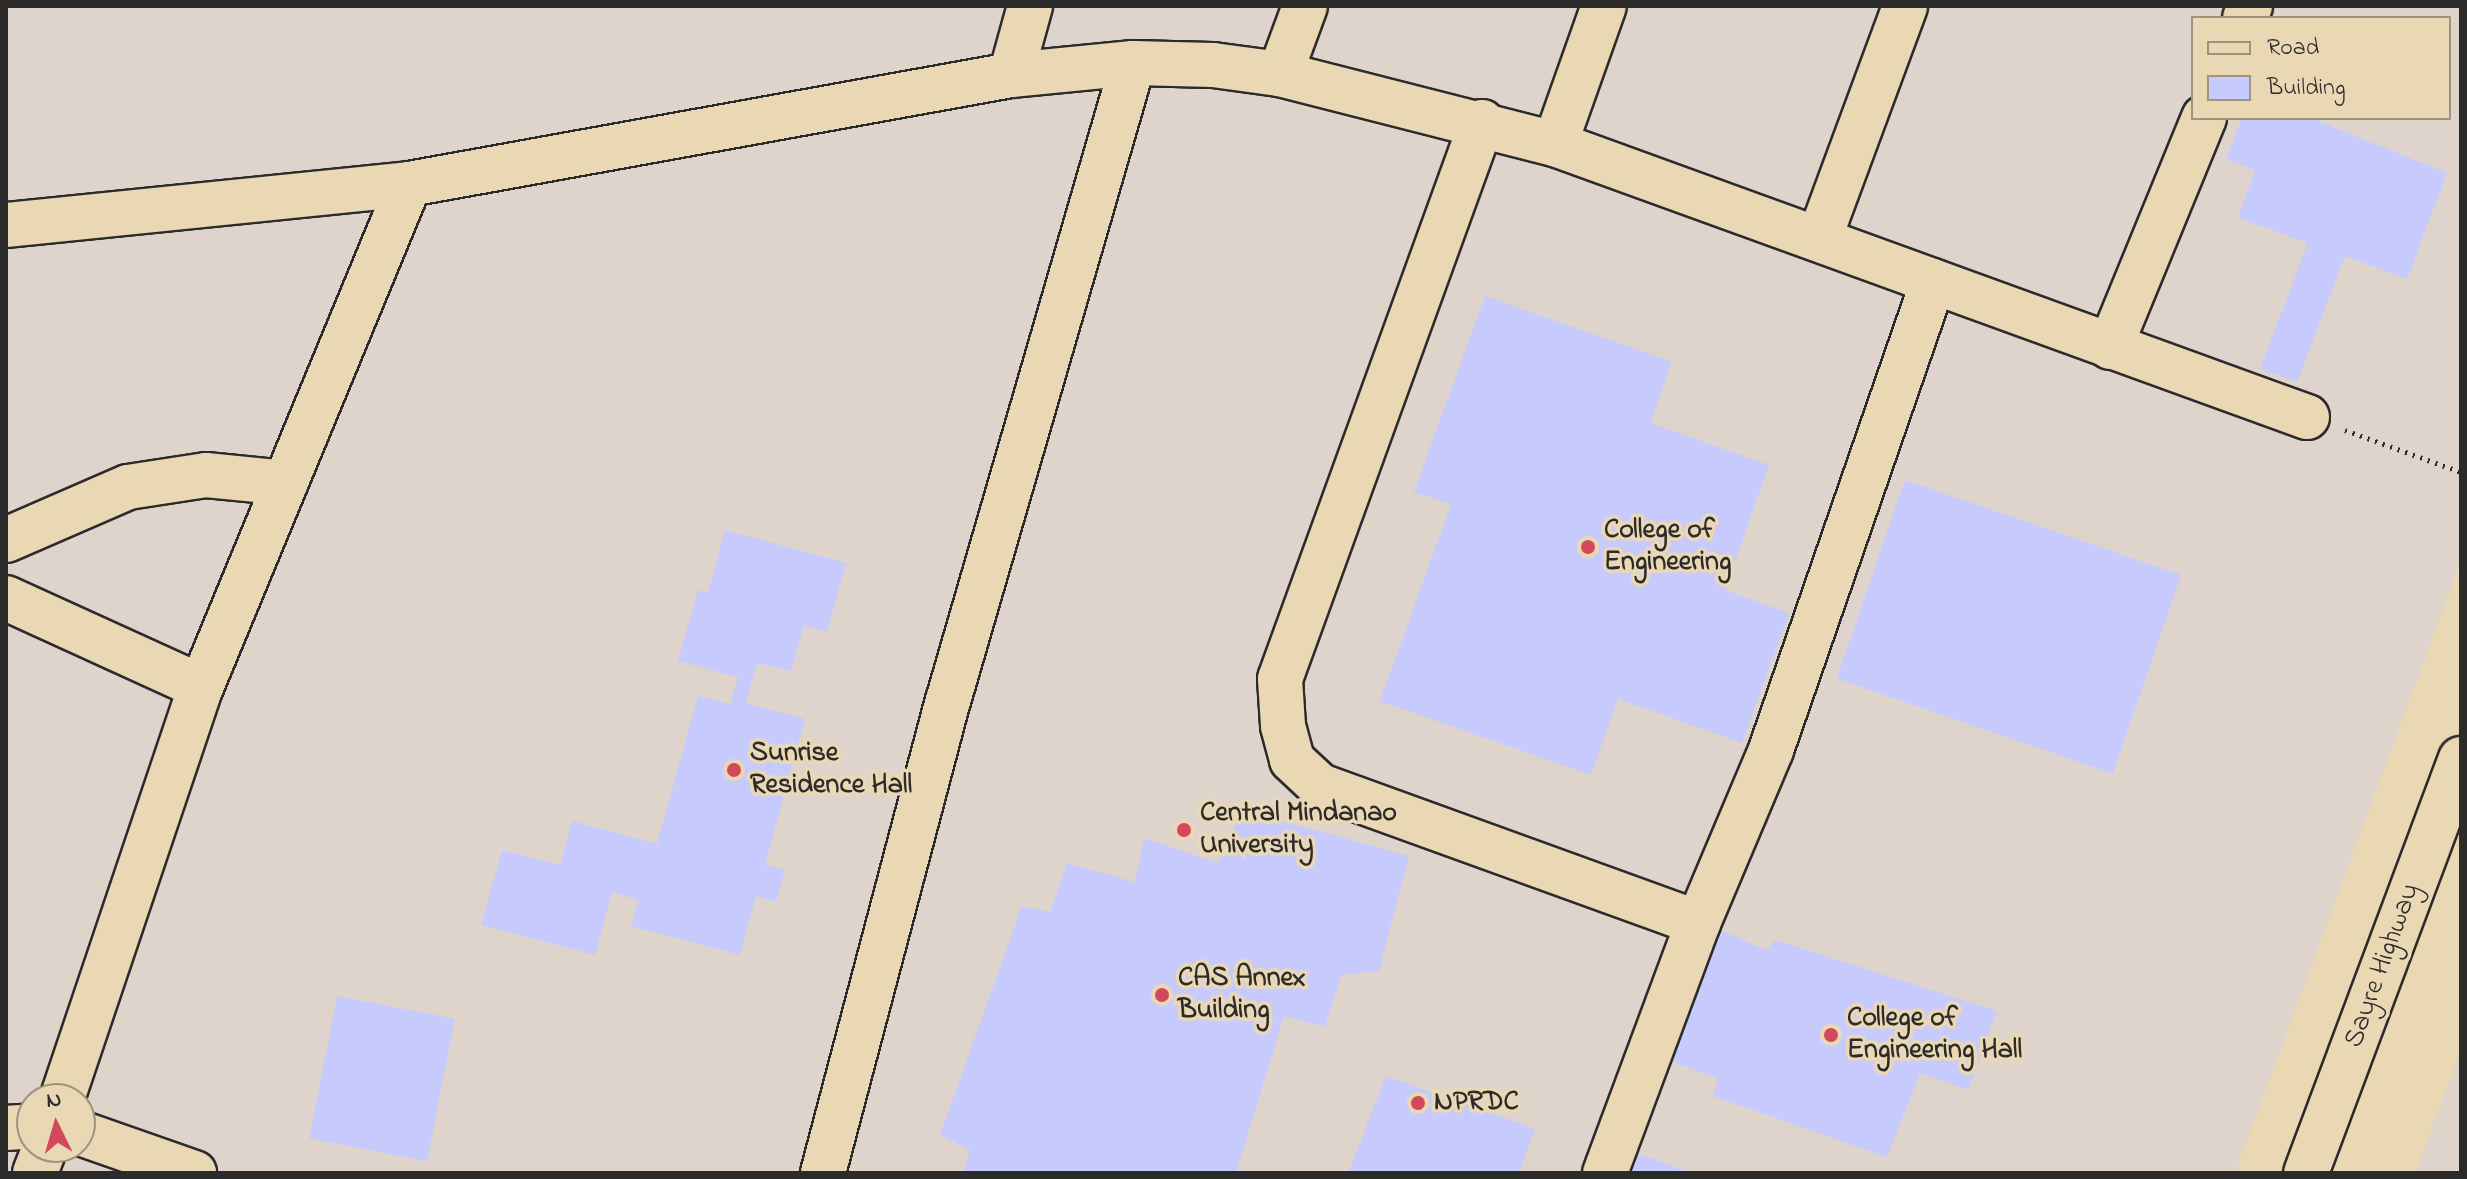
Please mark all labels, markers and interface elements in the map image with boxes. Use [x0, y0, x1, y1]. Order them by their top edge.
legend [2191, 16, 2451, 120]
text: Road [2267, 31, 2319, 66]
text: Building [2267, 71, 2346, 106]
place label: College of Engineering [1604, 514, 1731, 580]
marker: College of Engineering [1579, 538, 1597, 556]
place label: Sunrise Residence Hall [750, 737, 912, 803]
marker: Sunrise Residence Hall [725, 761, 743, 779]
place label: Central Mindanao University [1200, 797, 1397, 863]
marker: Central Mindanao University [1175, 821, 1193, 839]
street label: Sayre Highway [2338, 879, 2428, 1053]
place label: CAS Annex Building [1178, 962, 1306, 1028]
marker: CAS Annex Building [1153, 986, 1171, 1004]
place label: College of Engineering Hall [1847, 1002, 2022, 1068]
marker: College of Engineering Hall [1822, 1026, 1840, 1044]
north arrow [16, 1083, 96, 1163]
text: N [45, 1084, 63, 1118]
place label: NPRDC [1434, 1086, 1519, 1120]
marker: NPRDC [1409, 1094, 1427, 1112]

